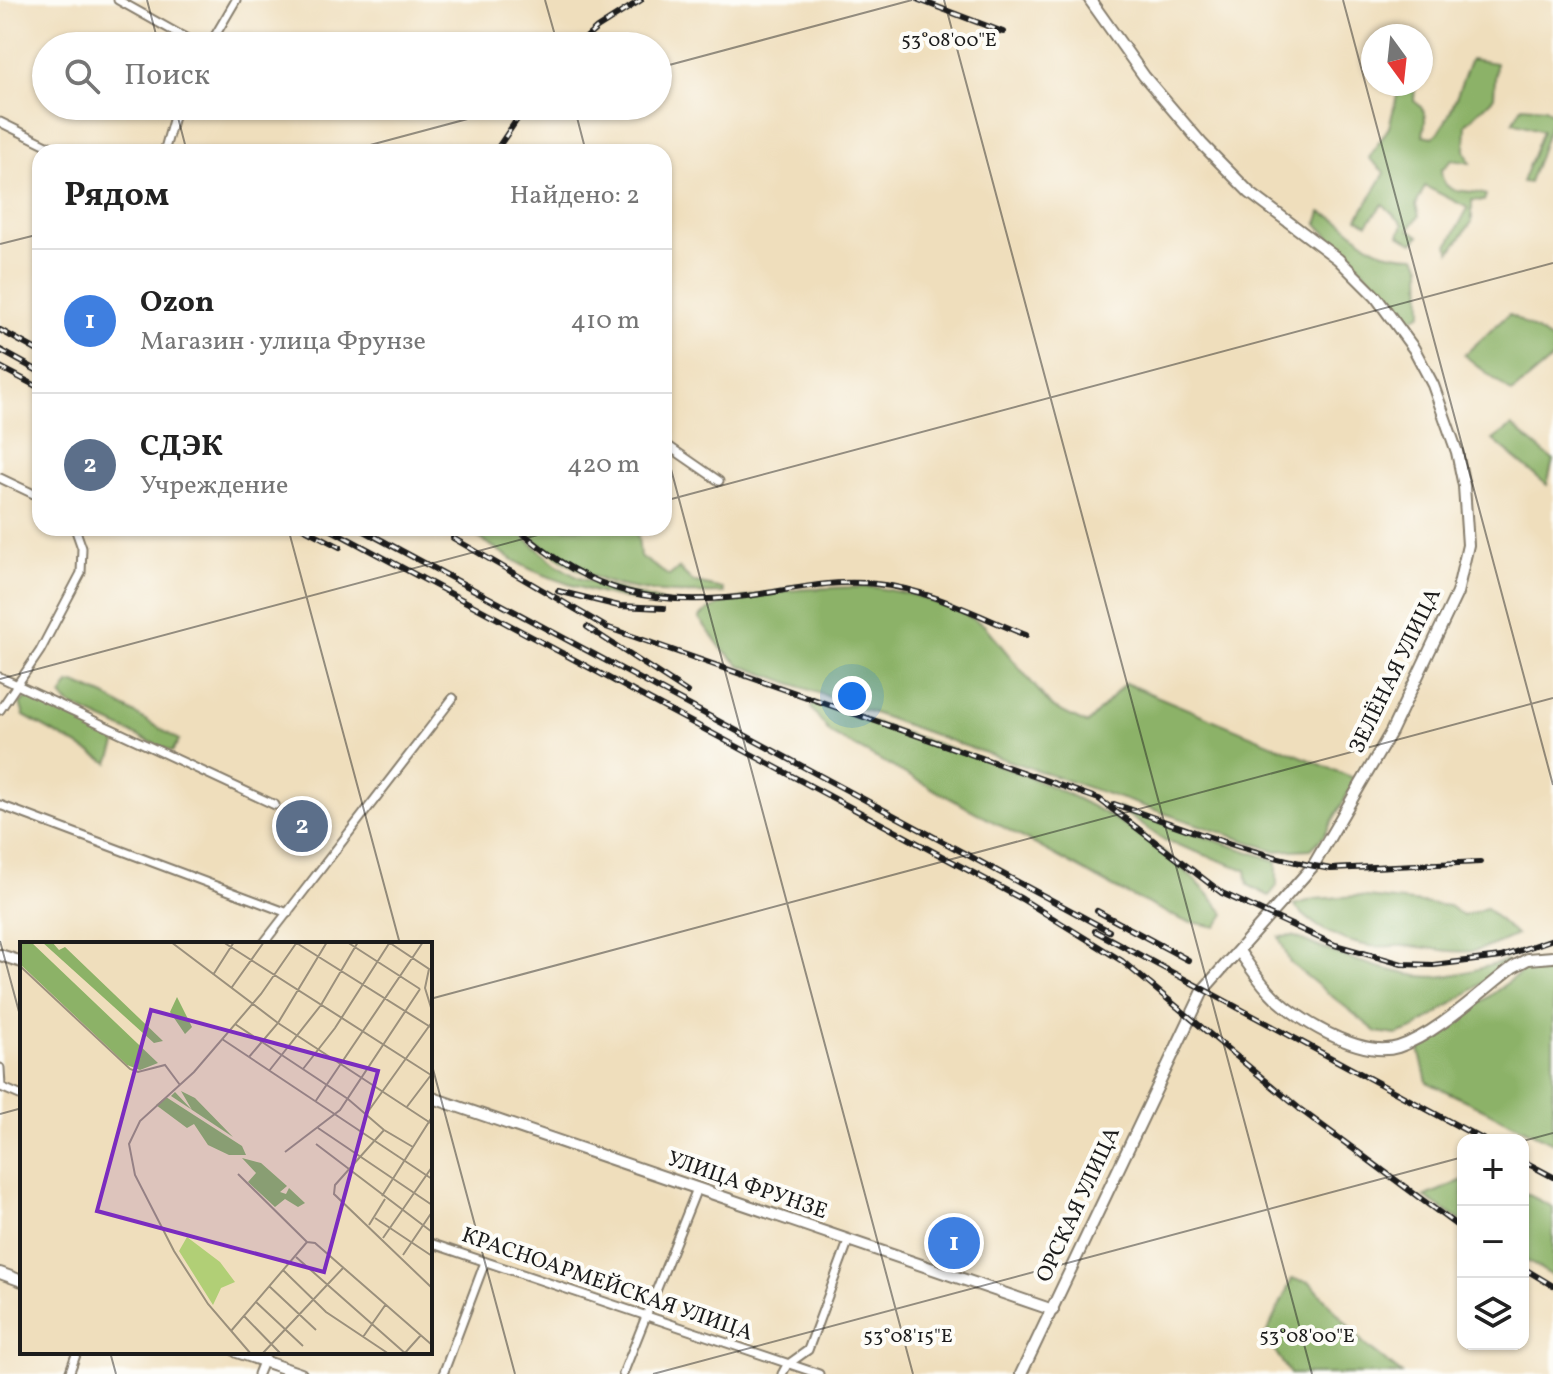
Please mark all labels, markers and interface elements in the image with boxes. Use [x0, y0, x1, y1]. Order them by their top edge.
north arrow [1361, 24, 1433, 96]
text: 53°08'00"E [901, 27, 997, 55]
search box [32, 32, 672, 120]
icon: search [60, 54, 104, 98]
text: Поиск [124, 55, 210, 97]
text: Рядом [64, 173, 169, 220]
text: Найдено: 2 [510, 178, 640, 214]
text: Ozon [140, 282, 214, 324]
text: 1 [85, 303, 95, 339]
text: 410 m [571, 303, 640, 339]
text: Магазин · улица Фрунзе [140, 324, 426, 360]
text: СДЭК [140, 426, 223, 468]
text: 2 [83, 447, 97, 483]
text: 420 m [567, 447, 640, 483]
text: Учреждение [140, 468, 288, 504]
street label: ЗЕЛЁНАЯ УЛИЦА [1342, 583, 1450, 759]
your location [832, 676, 872, 716]
pin: 2 [276, 796, 328, 856]
inset map [20, 942, 432, 1354]
street label: ОРСКАЯ УЛИЦА [1029, 1122, 1129, 1288]
map controls [1457, 1134, 1529, 1350]
button: + [1457, 1134, 1529, 1206]
street label: УЛИЦА ФРУНЗЕ [663, 1144, 831, 1228]
button: − [1457, 1206, 1529, 1278]
pin: 1 [928, 1213, 980, 1273]
street label: КРАСНОАРМЕЙСКАЯ УЛИЦА [457, 1220, 757, 1350]
button: layers [1457, 1278, 1529, 1350]
text: 53°08'15"E [863, 1323, 953, 1351]
text: 53°08'00"E [1259, 1323, 1355, 1351]

